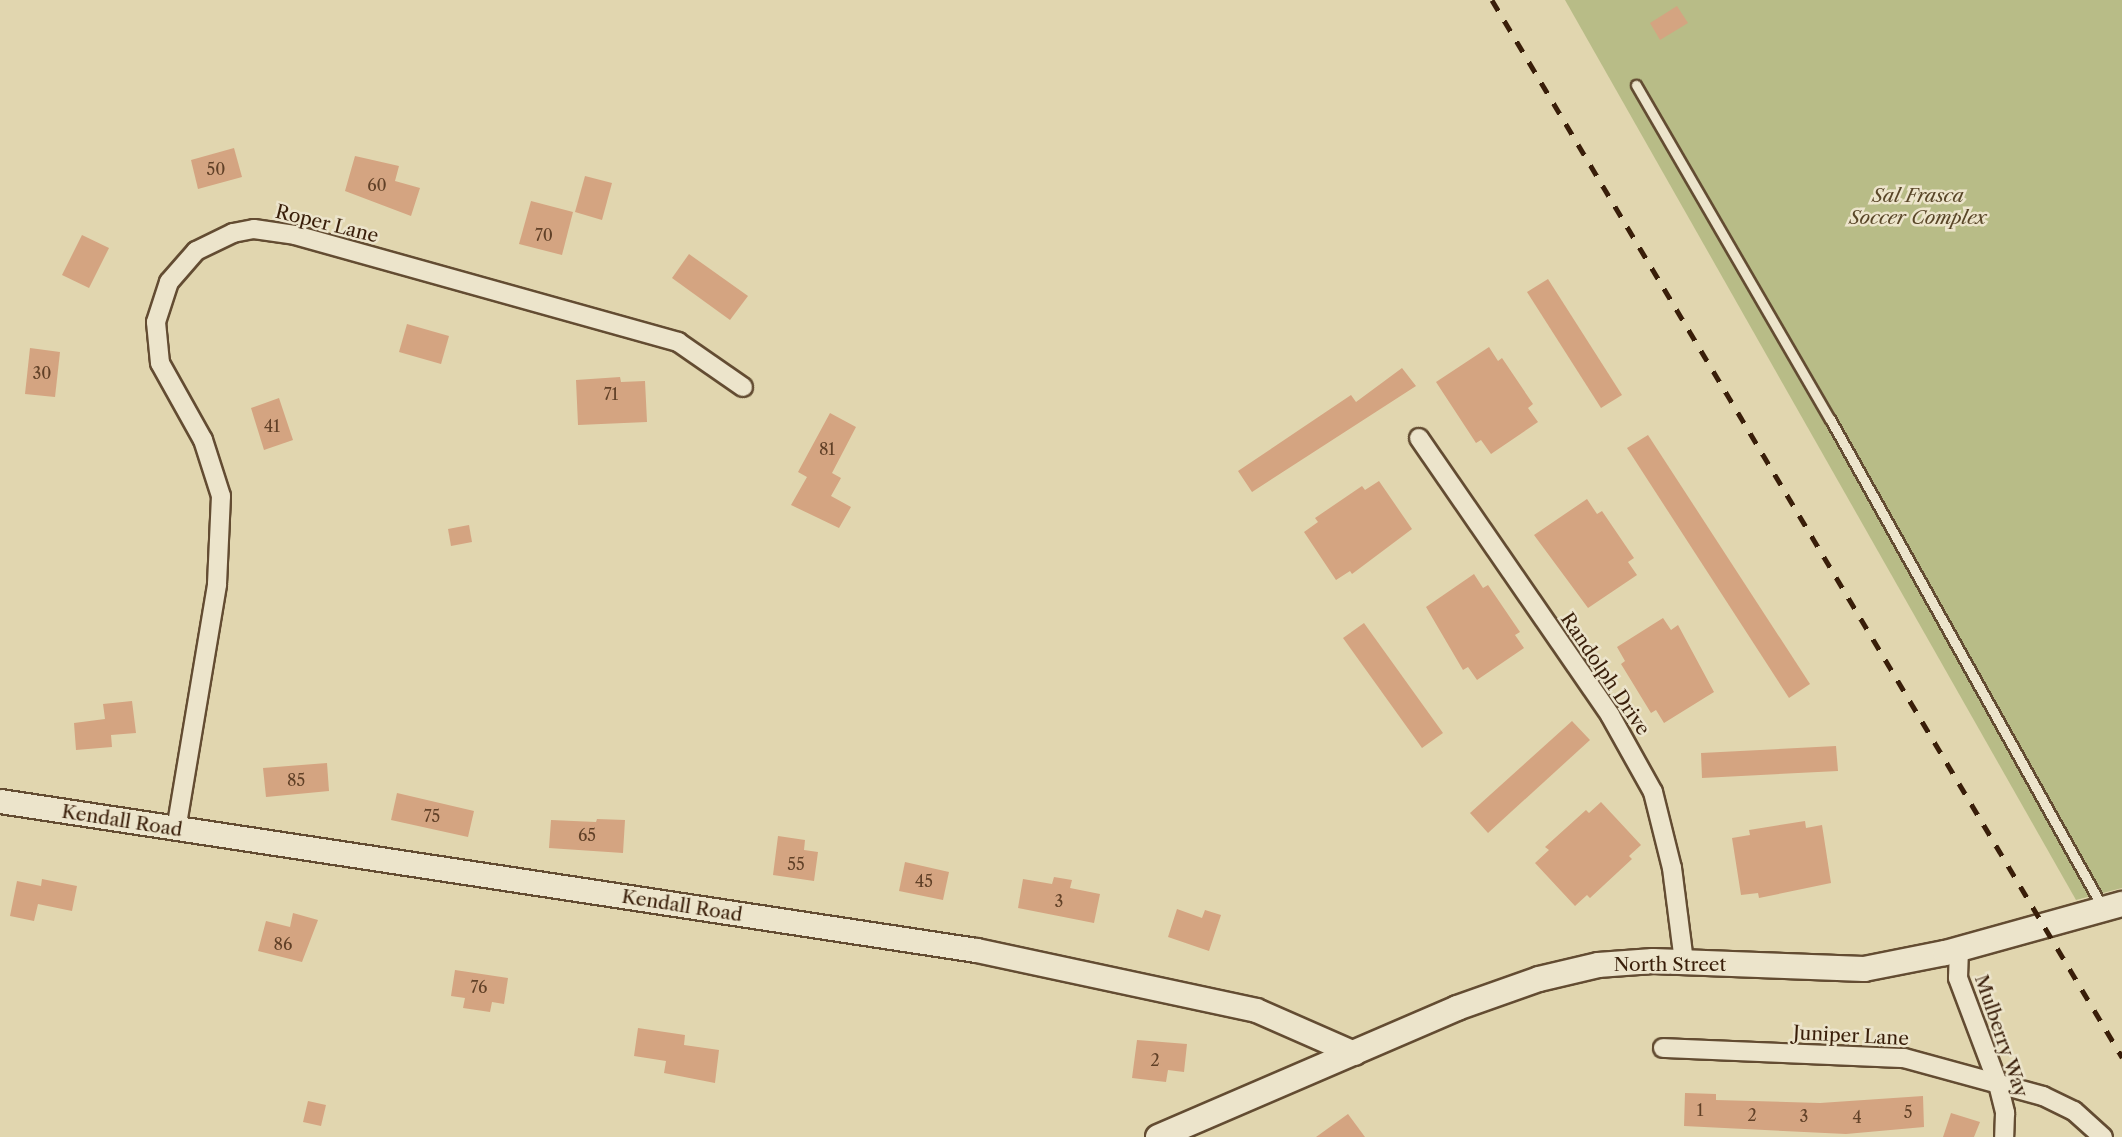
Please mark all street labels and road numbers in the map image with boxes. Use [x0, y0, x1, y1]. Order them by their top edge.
street label: Roper Lane [273, 200, 381, 248]
street label: Randolph Drive [1556, 608, 1654, 740]
street label: Kendall Road [60, 800, 184, 842]
street label: Kendall Road [620, 885, 744, 927]
street label: North Street [1614, 954, 1726, 976]
street label: Mulberry Way [1969, 971, 2033, 1101]
street label: Juniper Lane [1792, 1022, 1910, 1050]

